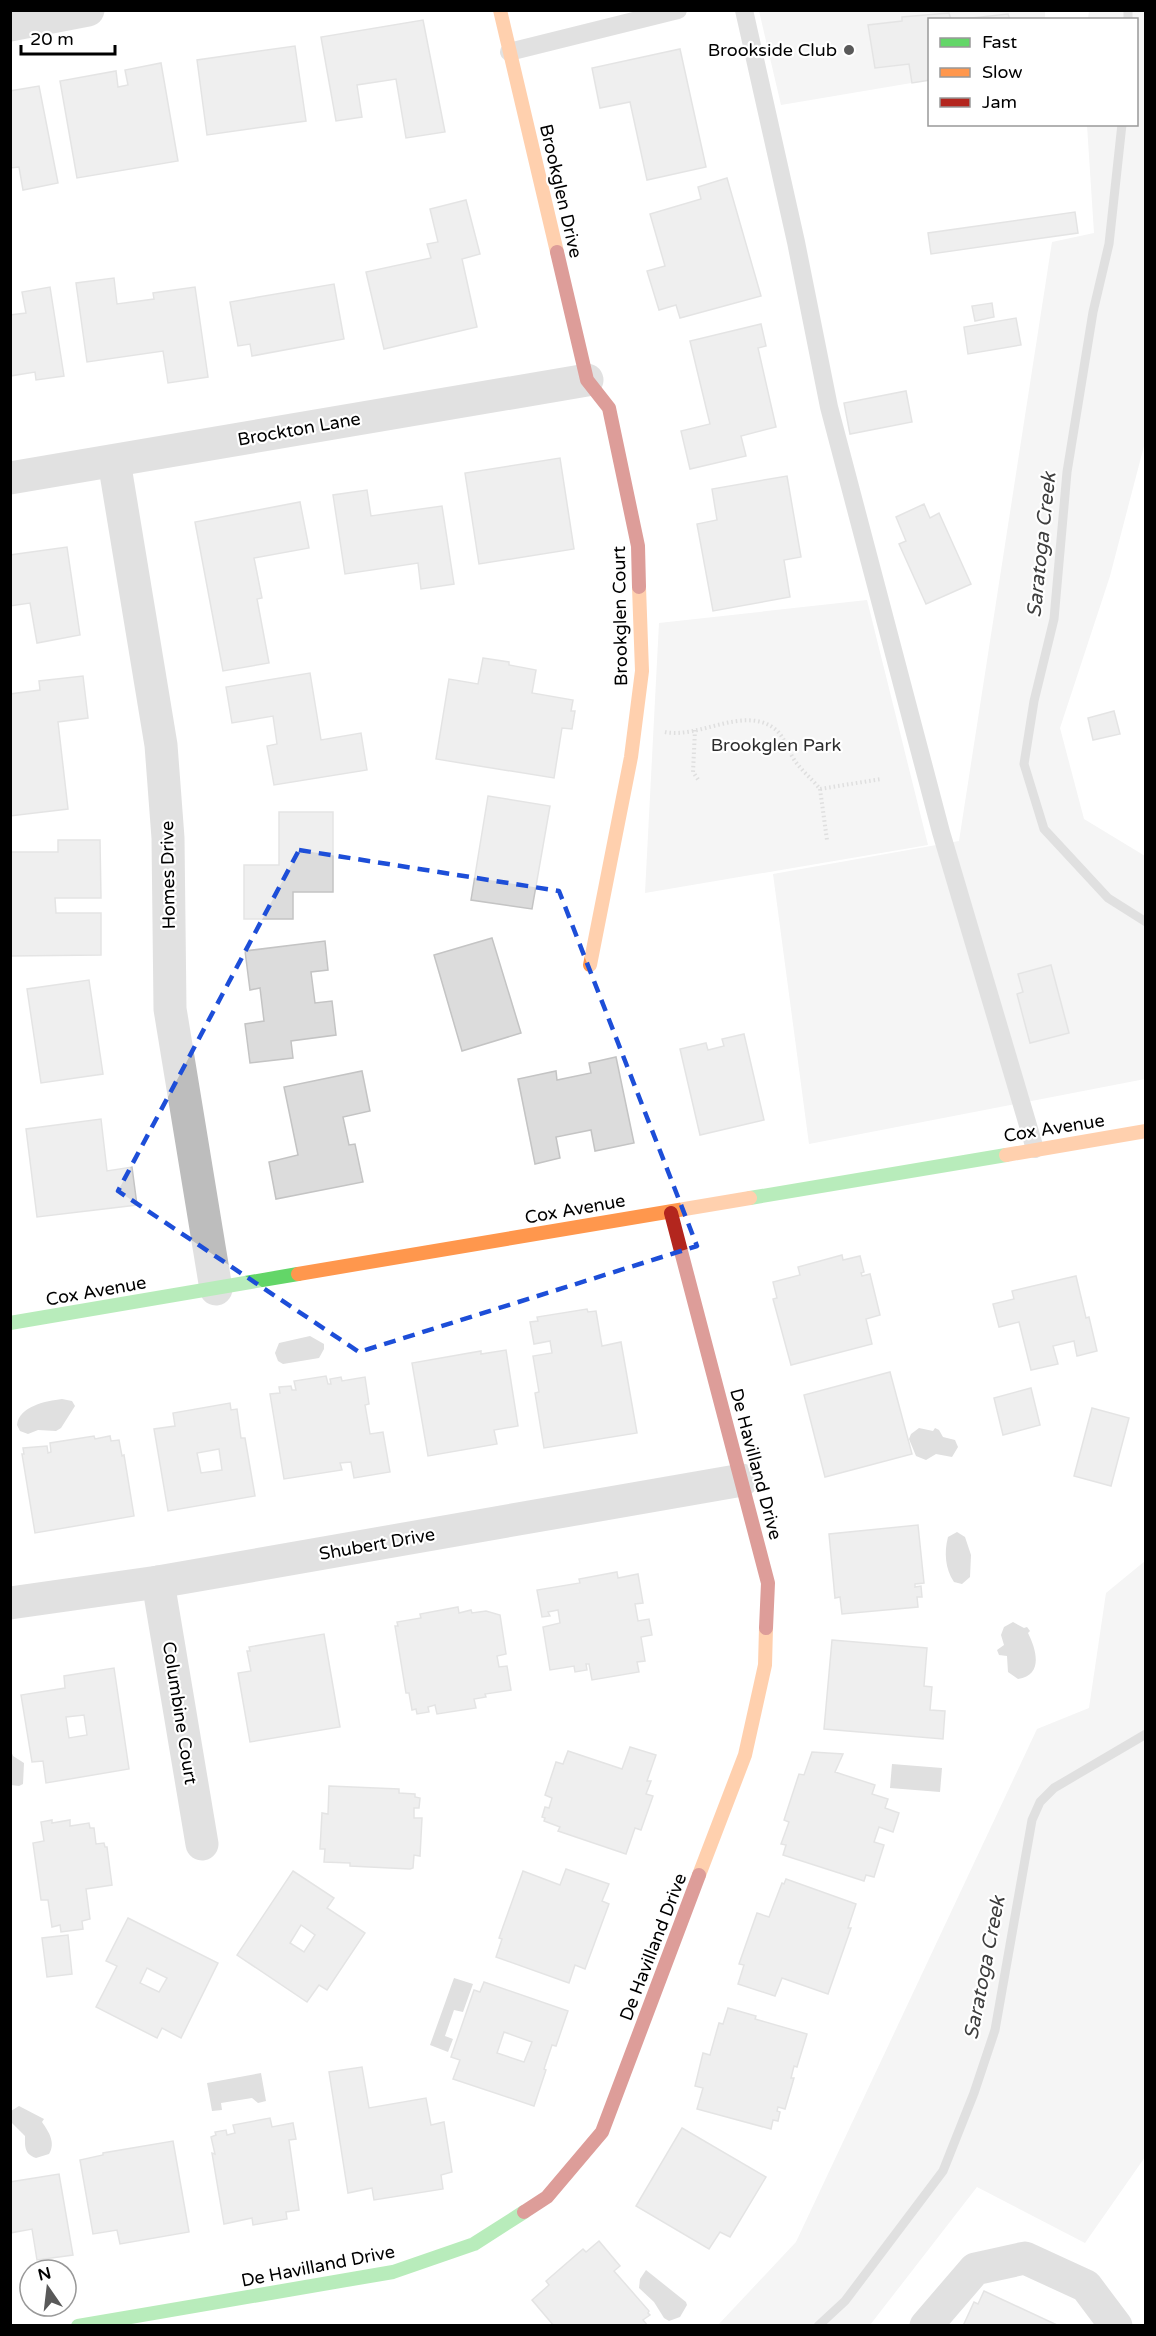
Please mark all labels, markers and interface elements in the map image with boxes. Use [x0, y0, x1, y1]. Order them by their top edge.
scale bar [21, 18, 116, 56]
legend [928, 18, 1138, 126]
text: 20 m [30, 28, 74, 50]
text: Fast [982, 31, 1017, 53]
place label: Brookside Club [708, 39, 837, 61]
marker: Brookside Club [842, 43, 856, 57]
text: Slow [982, 61, 1023, 83]
text: Jam [982, 91, 1017, 113]
street label: Brookglen Drive [535, 122, 587, 260]
street label: Brockton Lane [236, 407, 362, 451]
water label: Saratoga Creek [1022, 469, 1062, 619]
street label: Brookglen Court [608, 546, 632, 686]
park label: Brookglen Park [711, 734, 841, 756]
street label: Homes Drive [156, 820, 180, 930]
street label: Cox Avenue [1002, 1109, 1106, 1147]
street label: Cox Avenue [523, 1189, 627, 1229]
street label: Cox Avenue [44, 1271, 148, 1311]
street label: De Havilland Drive [725, 1386, 787, 1542]
street label: Shubert Drive [317, 1523, 437, 1565]
street label: Columbine Court [158, 1640, 202, 1786]
street label: De Havilland Drive [615, 1870, 691, 2024]
water label: Saratoga Creek [959, 1892, 1011, 2042]
street label: De Havilland Drive [239, 2240, 397, 2292]
north arrow [18, 2258, 78, 2318]
text: N [36, 2263, 53, 2286]

